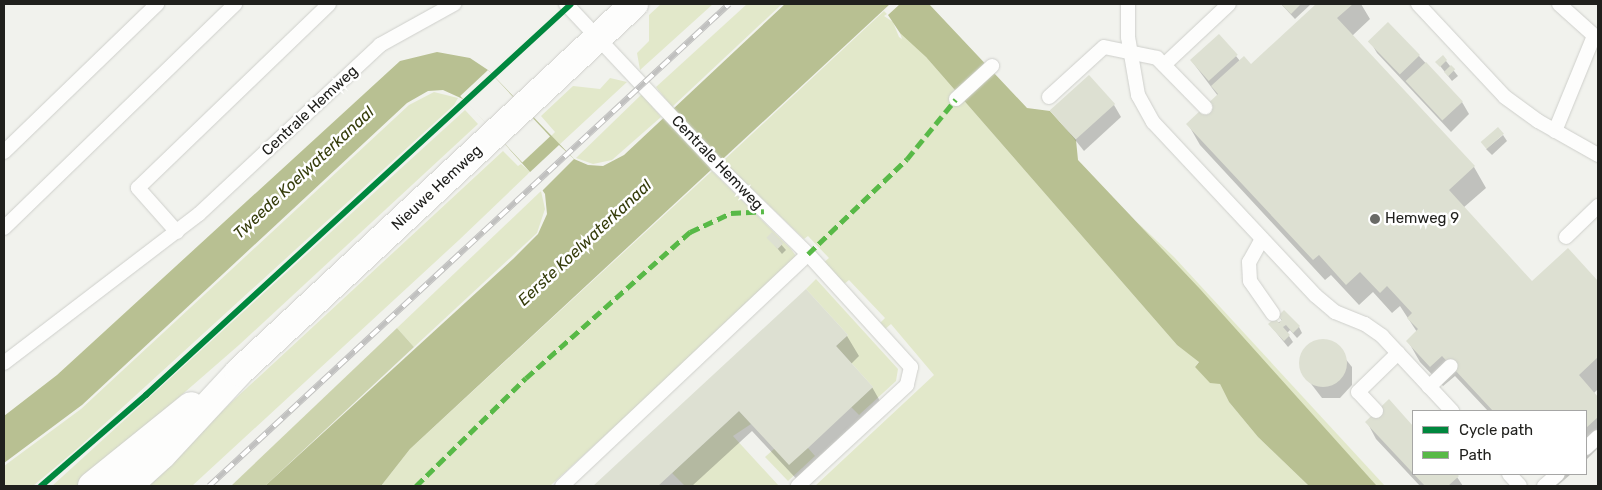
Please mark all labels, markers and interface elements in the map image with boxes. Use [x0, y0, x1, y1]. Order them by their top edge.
street label: Centrale Hemweg [258, 62, 362, 160]
water label: Tweede Koelwaterkanaal [230, 103, 378, 243]
street label: Centrale Hemweg [667, 112, 767, 214]
street label: Nieuwe Hemweg [388, 142, 486, 234]
water label: Eerste Koelwaterkanaal [514, 176, 656, 310]
place label: Hemweg 9 [1385, 210, 1459, 228]
marker: Hemweg 9 [1369, 213, 1381, 225]
legend [1412, 410, 1587, 475]
text: Cycle path [1459, 421, 1533, 439]
text: Path [1459, 446, 1492, 464]

